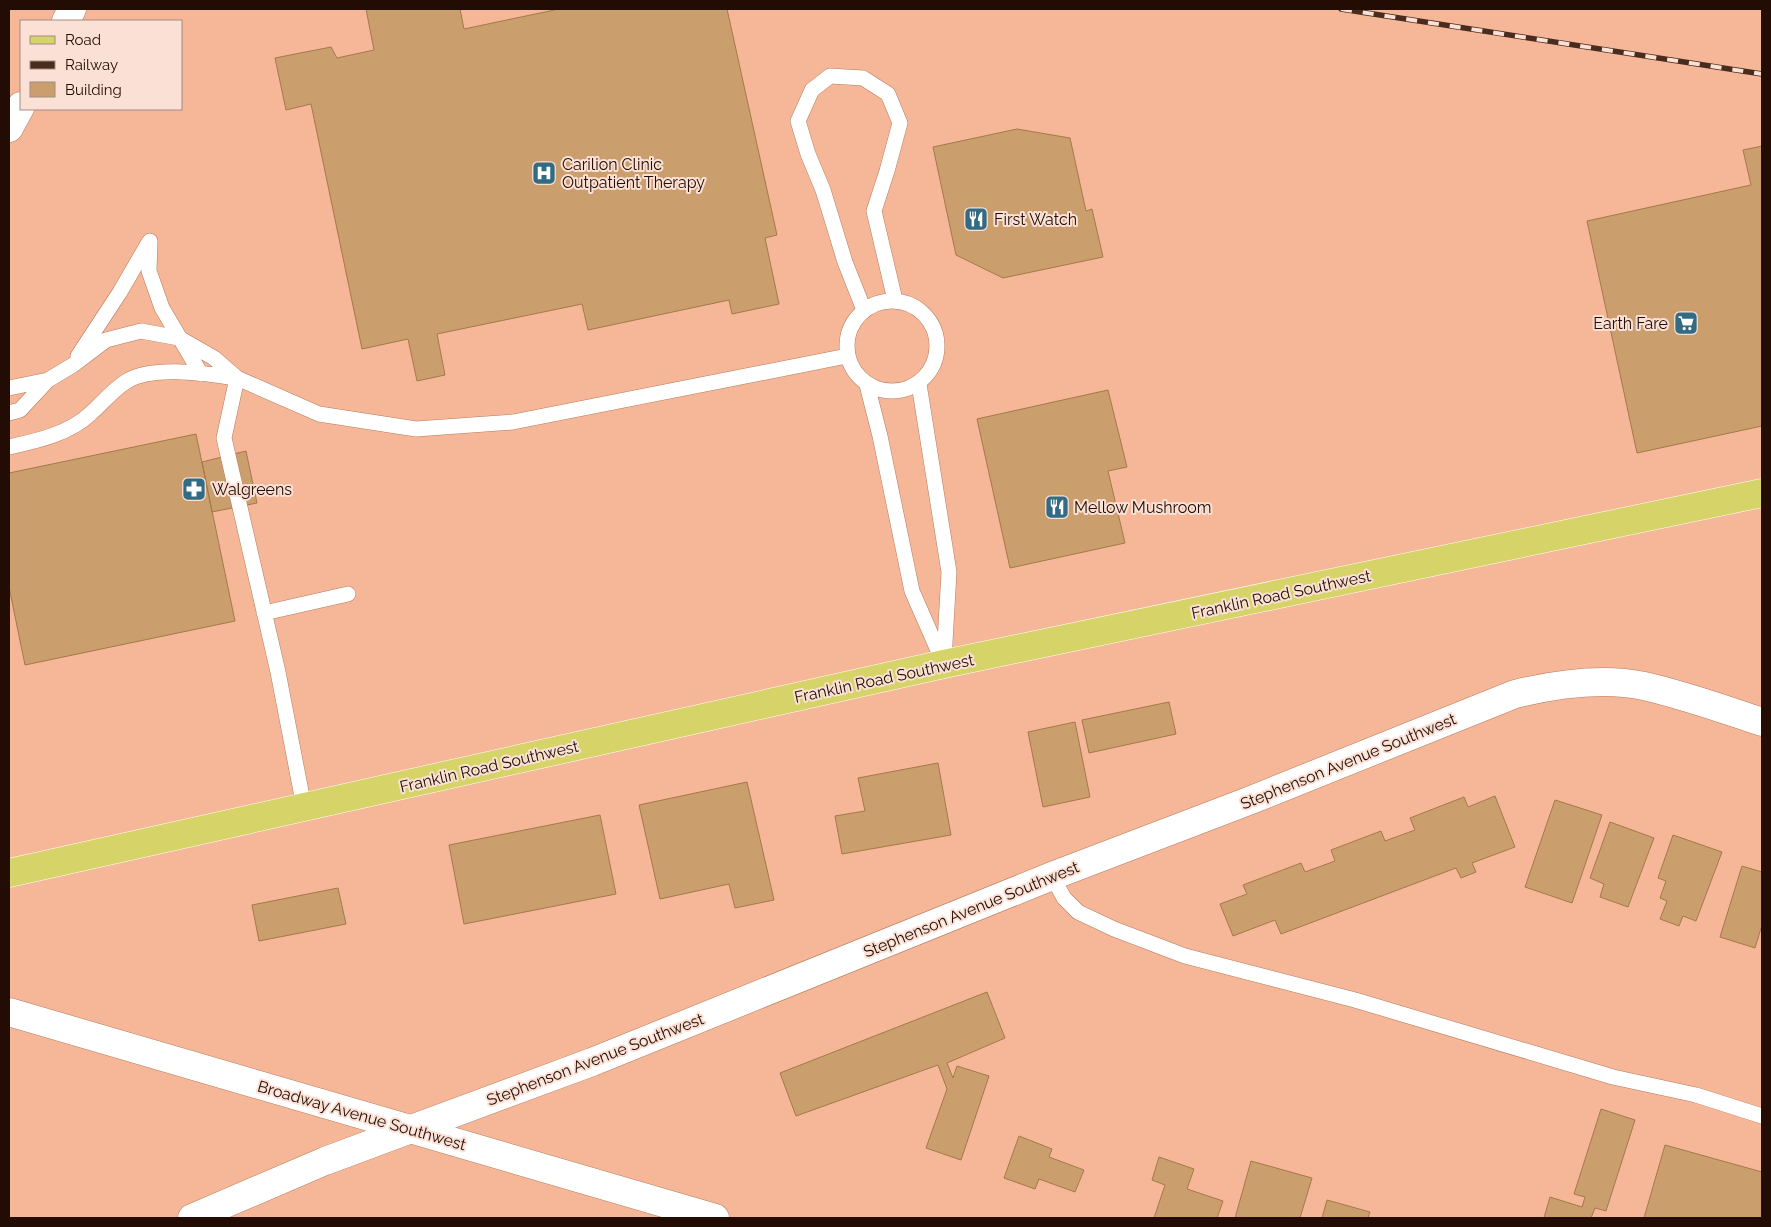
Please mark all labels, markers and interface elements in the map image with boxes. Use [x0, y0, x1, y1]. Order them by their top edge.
legend [20, 20, 182, 110]
text: Road [65, 31, 101, 49]
text: Railway [65, 56, 118, 74]
text: Building [65, 81, 122, 99]
place label: Carilion Clinic Outpatient Therapy [562, 155, 705, 192]
hospital icon: Carilion Clinic Outpatient Therapy [531, 160, 557, 186]
restaurant icon: First Watch [963, 206, 989, 232]
place label: First Watch [994, 210, 1077, 229]
supermarket icon: Earth Fare [1673, 310, 1699, 336]
place label: Earth Fare [1593, 314, 1668, 333]
pharmacy icon: Walgreens [181, 476, 207, 502]
place label: Walgreens [212, 480, 292, 499]
restaurant icon: Mellow Mushroom [1044, 494, 1070, 520]
place label: Mellow Mushroom [1074, 498, 1212, 517]
street label: Franklin Road Southwest [1190, 566, 1373, 623]
street label: Franklin Road Southwest [793, 650, 976, 707]
street label: Stephenson Avenue Southwest [1238, 709, 1459, 814]
street label: Franklin Road Southwest [398, 736, 581, 796]
street label: Stephenson Avenue Southwest [861, 857, 1082, 962]
street label: Stephenson Avenue Southwest [484, 1009, 707, 1110]
street label: Broadway Avenue Southwest [255, 1077, 469, 1155]

